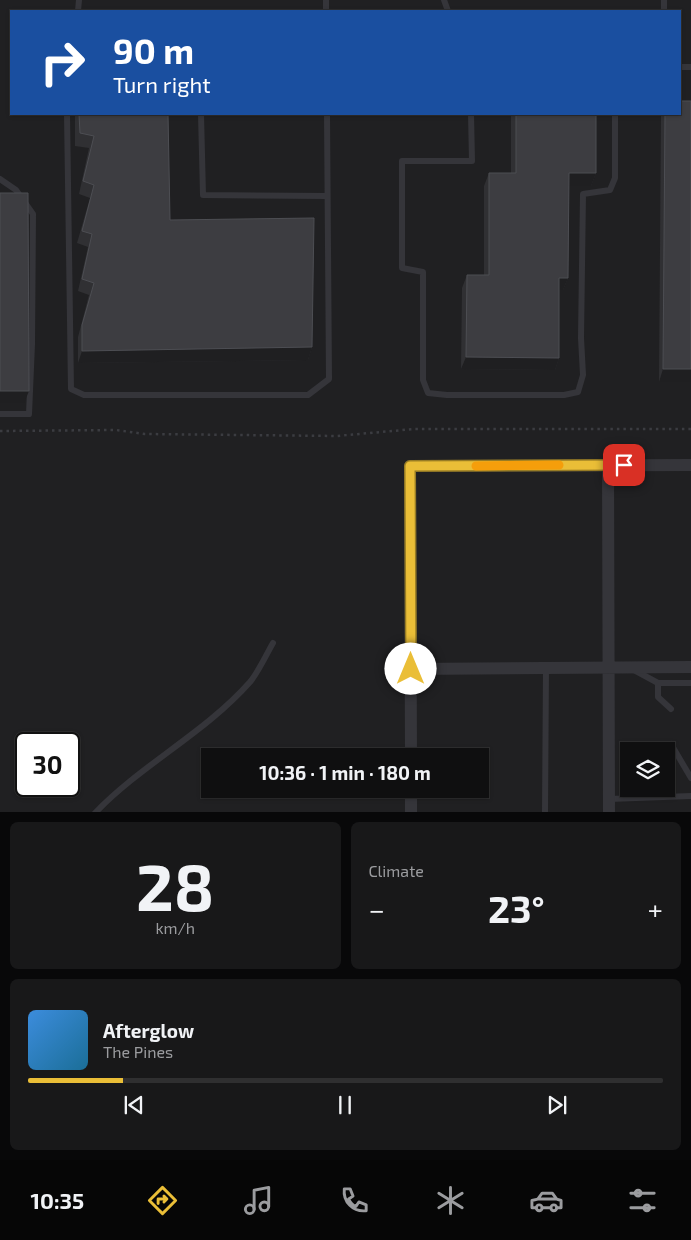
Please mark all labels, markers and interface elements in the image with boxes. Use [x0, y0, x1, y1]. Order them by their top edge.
text: 90 m [113, 29, 194, 71]
icon: right [30, 30, 95, 95]
text: Turn right [113, 71, 211, 97]
pin [603, 444, 645, 486]
icon: arrive [610, 451, 638, 479]
position arrow [384, 642, 436, 694]
speed limit sign: 30 [15, 732, 80, 797]
map controls [620, 742, 675, 797]
button: layers [620, 742, 675, 797]
text: 10:36 · 1 min · 180 m [259, 761, 431, 784]
text: 28 [136, 846, 214, 924]
text: Climate [369, 861, 424, 880]
text: 23° [488, 885, 545, 931]
text: − [369, 892, 385, 926]
text: + [648, 892, 663, 926]
text: km/h [155, 918, 195, 937]
text: Afterglow [103, 1019, 194, 1042]
text: The Pines [103, 1042, 173, 1061]
icon: previous [120, 1091, 148, 1119]
icon: pause [331, 1091, 359, 1119]
icon: next [543, 1091, 571, 1119]
icon: directions [145, 1183, 180, 1218]
icon: music [241, 1183, 276, 1218]
icon: phone [337, 1183, 372, 1218]
icon: climate [433, 1183, 468, 1218]
icon: car [529, 1183, 564, 1218]
icon: filters [625, 1183, 660, 1218]
text: 10:35 [31, 1187, 84, 1213]

